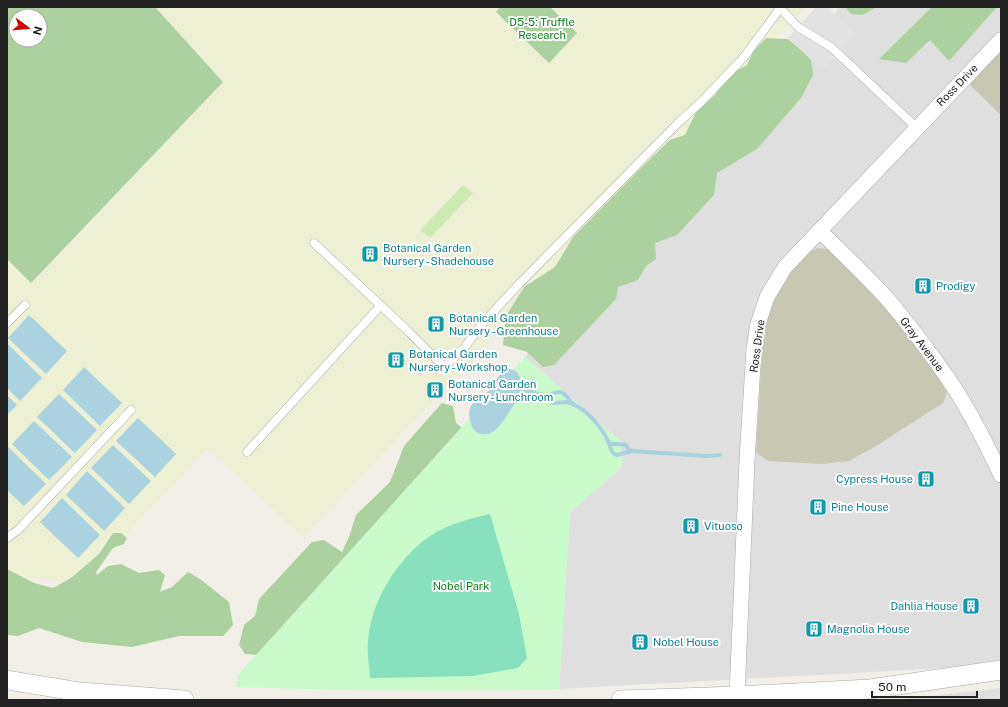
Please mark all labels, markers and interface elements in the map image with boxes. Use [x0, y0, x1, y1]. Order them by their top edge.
north arrow [8, 8, 48, 48]
park label: D5-5: Truffle Research [509, 16, 575, 41]
text: N [31, 25, 45, 37]
street label: Ross Drive [934, 62, 980, 108]
place label: Botanical Garden Nursery - Shadehouse [383, 242, 494, 267]
building icon: Botanical Garden Nursery - Shadehouse [360, 244, 380, 264]
building icon: Prodigy [913, 276, 933, 296]
place label: Prodigy [936, 280, 976, 292]
place label: Botanical Garden Nursery - Greenhouse [449, 312, 558, 337]
building icon: Botanical Garden Nursery - Greenhouse [426, 314, 446, 334]
street label: Gray Avenue [898, 315, 946, 373]
street label: Ross Drive [747, 319, 767, 373]
place label: Botanical Garden Nursery - Workshop [409, 348, 508, 373]
building icon: Botanical Garden Nursery - Workshop [386, 350, 406, 370]
place label: Botanical Garden Nursery - Lunchroom [448, 378, 553, 403]
building icon: Botanical Garden Nursery - Lunchroom [425, 380, 445, 400]
building icon: Cypress House [916, 469, 936, 489]
place label: Cypress House [836, 473, 913, 485]
building icon: Pine House [808, 497, 828, 517]
place label: Pine House [831, 501, 889, 513]
building icon: Vituoso [681, 516, 701, 536]
place label: Vituoso [704, 520, 743, 532]
park label: Nobel Park [433, 580, 489, 592]
building icon: Dahlia House [961, 596, 981, 616]
place label: Dahlia House [890, 600, 958, 612]
building icon: Magnolia House [804, 619, 824, 639]
place label: Magnolia House [827, 623, 910, 635]
building icon: Nobel House [630, 632, 650, 652]
place label: Nobel House [653, 636, 719, 648]
scale bar [872, 673, 977, 699]
text: 50 m [878, 680, 906, 694]

